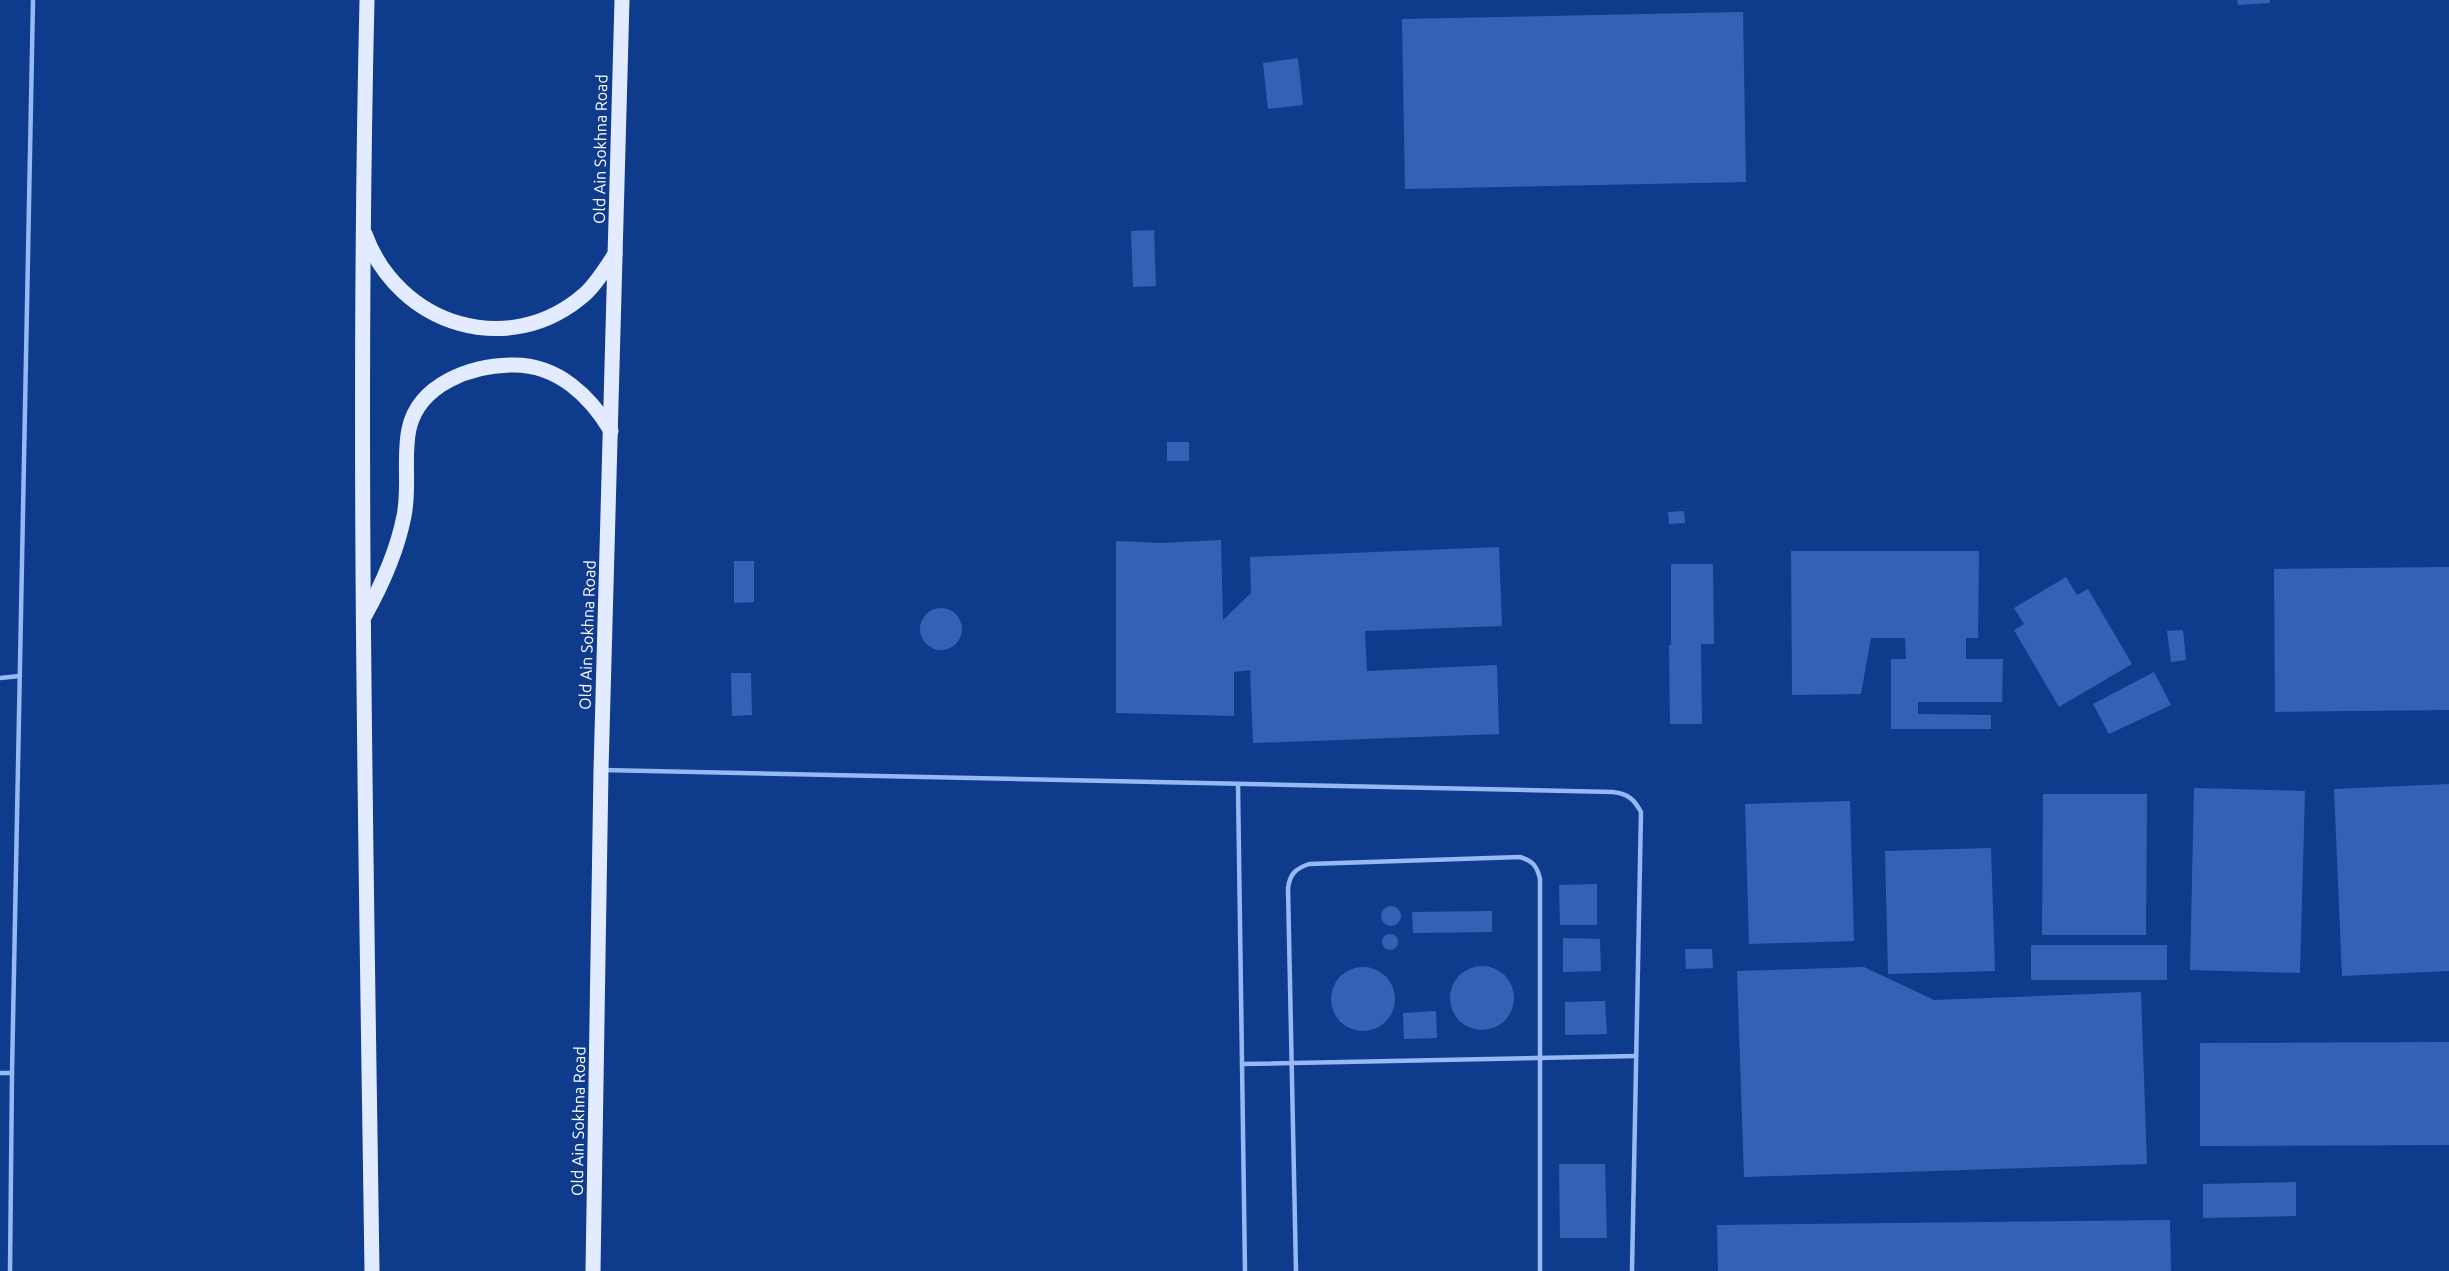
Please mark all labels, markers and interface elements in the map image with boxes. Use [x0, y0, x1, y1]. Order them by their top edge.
street label: Old Ain Sokhna Road [590, 74, 610, 224]
street label: Old Ain Sokhna Road [575, 560, 599, 710]
street label: Old Ain Sokhna Road [568, 1046, 588, 1196]

